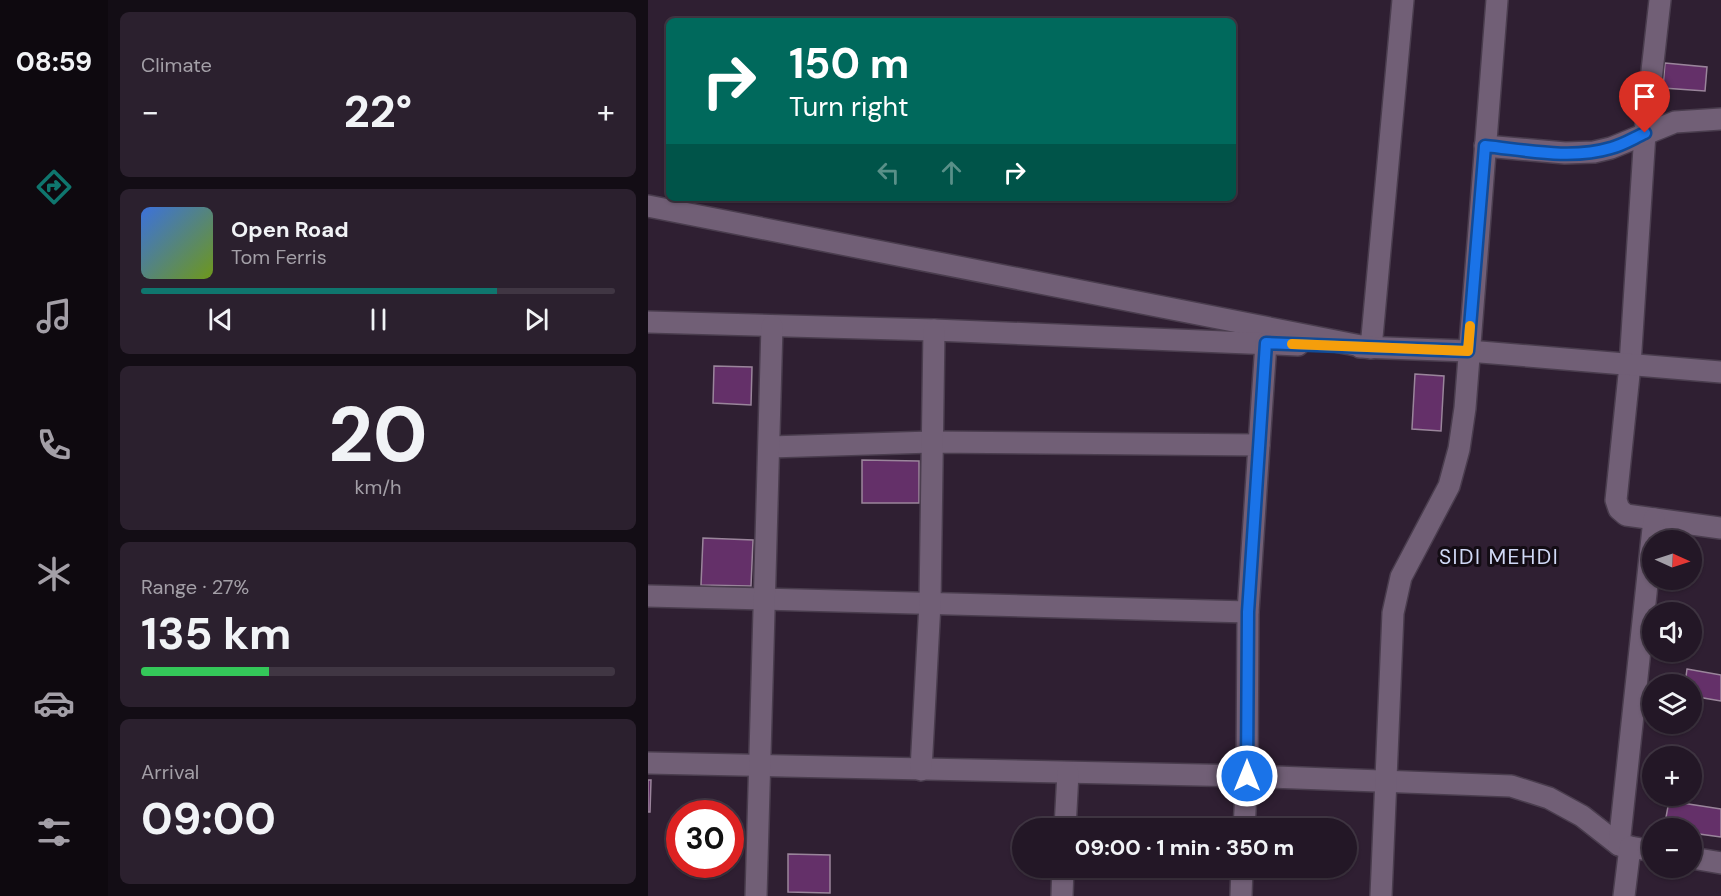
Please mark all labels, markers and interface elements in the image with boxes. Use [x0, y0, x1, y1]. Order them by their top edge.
text: 150 m [789, 36, 909, 91]
icon: right [690, 42, 768, 120]
text: 08:59 [16, 44, 92, 79]
text: Climate [141, 52, 212, 78]
pin [1619, 71, 1670, 133]
icon: arrive [1628, 80, 1661, 113]
text: 22° [344, 82, 412, 141]
text: Turn right [789, 89, 909, 124]
text: − [141, 90, 159, 133]
text: + [597, 90, 615, 133]
icon: left [872, 156, 905, 189]
icon: ahead [935, 156, 968, 189]
icon: right [998, 156, 1031, 189]
icon: directions [33, 166, 75, 208]
text: Open Road [231, 215, 349, 244]
text: Tom Ferris [231, 244, 327, 270]
icon: music [33, 295, 75, 337]
icon: previous [204, 303, 237, 336]
icon: pause [362, 303, 395, 336]
icon: next [520, 303, 553, 336]
text: 20 [328, 384, 428, 485]
icon: phone [33, 424, 75, 466]
text: km/h [354, 474, 402, 500]
north arrow [1642, 530, 1702, 590]
map controls [1642, 530, 1702, 878]
district label: SIDI MEHDI [1439, 543, 1559, 571]
icon: climate [33, 553, 75, 595]
text: Range · 27% [141, 574, 249, 600]
button: sound [1642, 602, 1702, 662]
text: 135 km [141, 604, 291, 663]
button: layers [1642, 674, 1702, 734]
icon: car [33, 682, 75, 724]
position arrow [1215, 744, 1279, 808]
button: + [1642, 746, 1702, 806]
text: Arrival [141, 759, 199, 785]
text: 09:00 [141, 789, 276, 848]
speed limit sign: 30 [666, 800, 744, 878]
icon: filters [33, 811, 75, 853]
button: − [1642, 818, 1702, 878]
text: 09:00 · 1 min · 350 m [1075, 833, 1294, 862]

